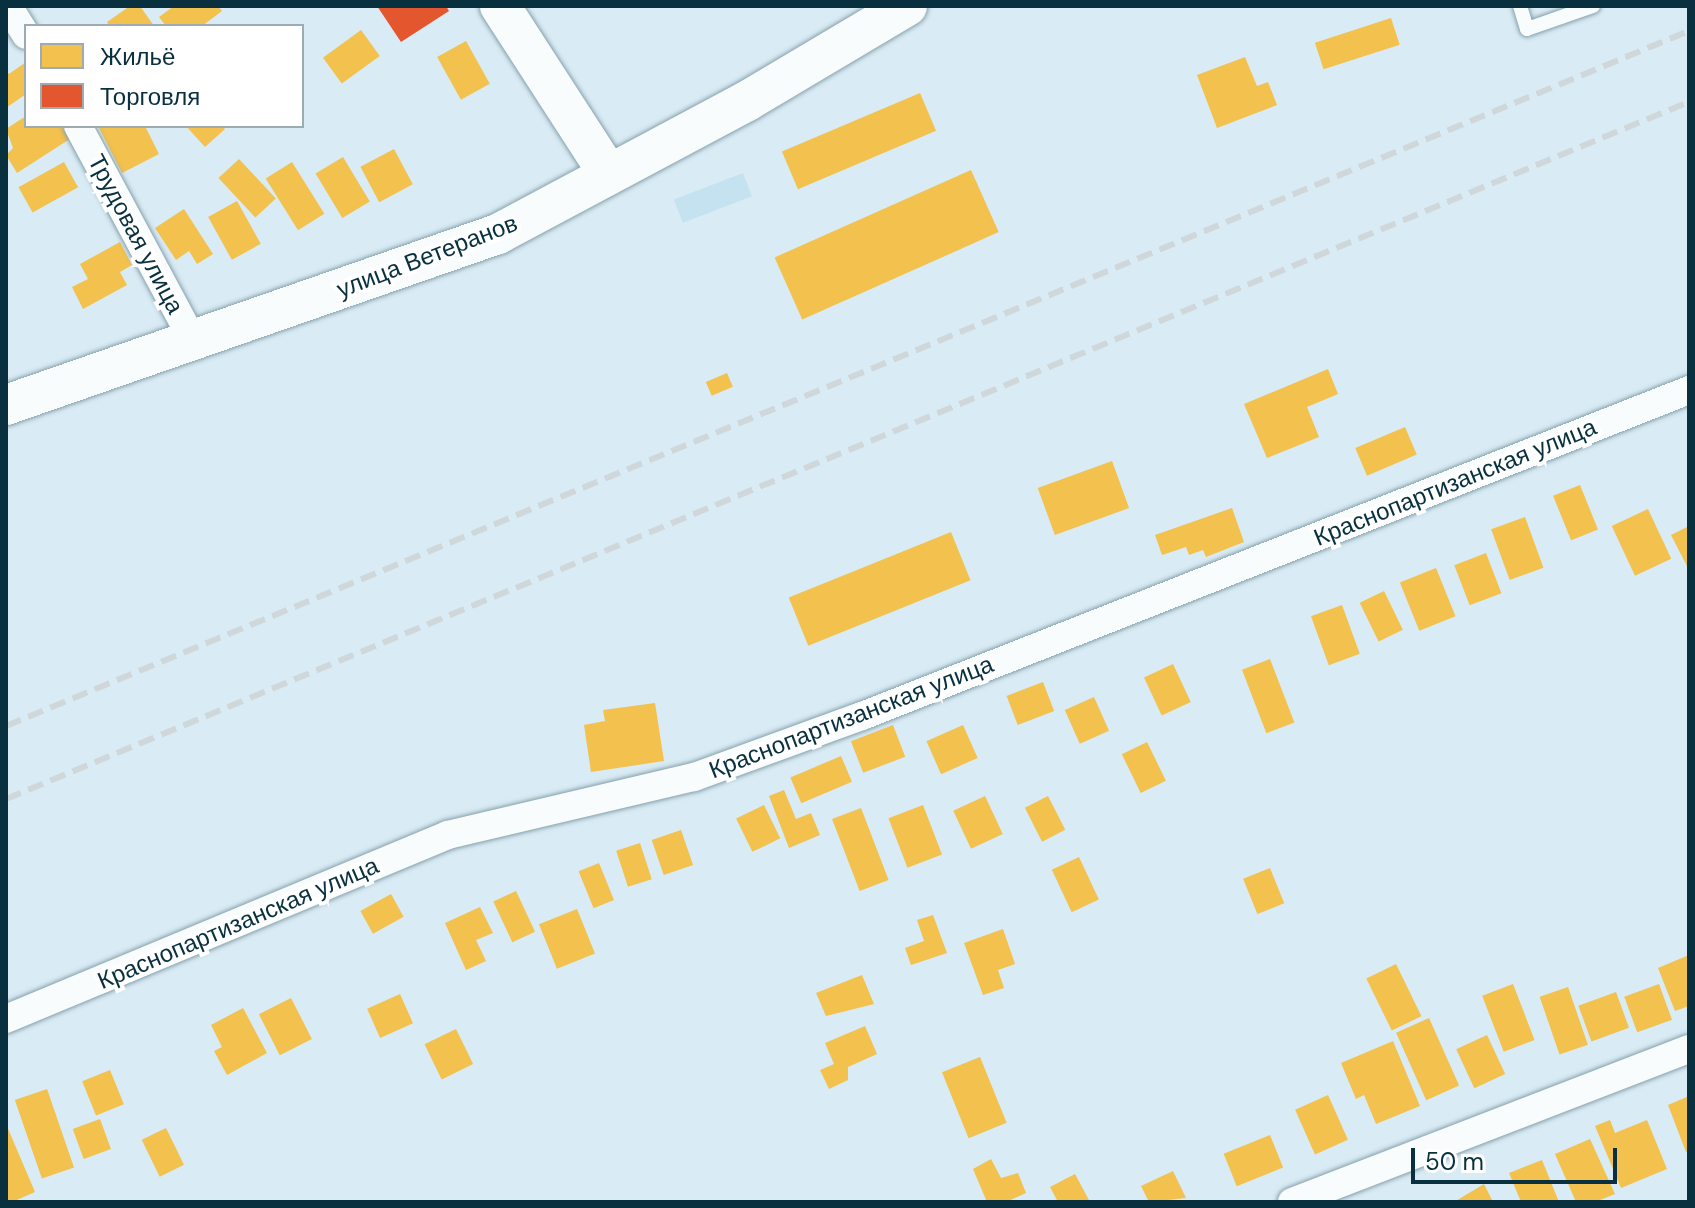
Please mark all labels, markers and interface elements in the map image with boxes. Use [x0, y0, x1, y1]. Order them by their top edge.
legend [24, 24, 304, 128]
text: Жильё [100, 41, 175, 72]
text: Торговля [100, 81, 200, 112]
street label: Трудовая улица [82, 149, 190, 319]
street label: улица Ветеранов [333, 208, 521, 304]
street label: Краснопартизанская улица [1310, 412, 1600, 552]
street label: Краснопартизанская улица [705, 649, 997, 785]
street label: Краснопартизанская улица [93, 851, 383, 995]
scale bar [1415, 1132, 1621, 1182]
text: 50 m [1425, 1146, 1484, 1177]

